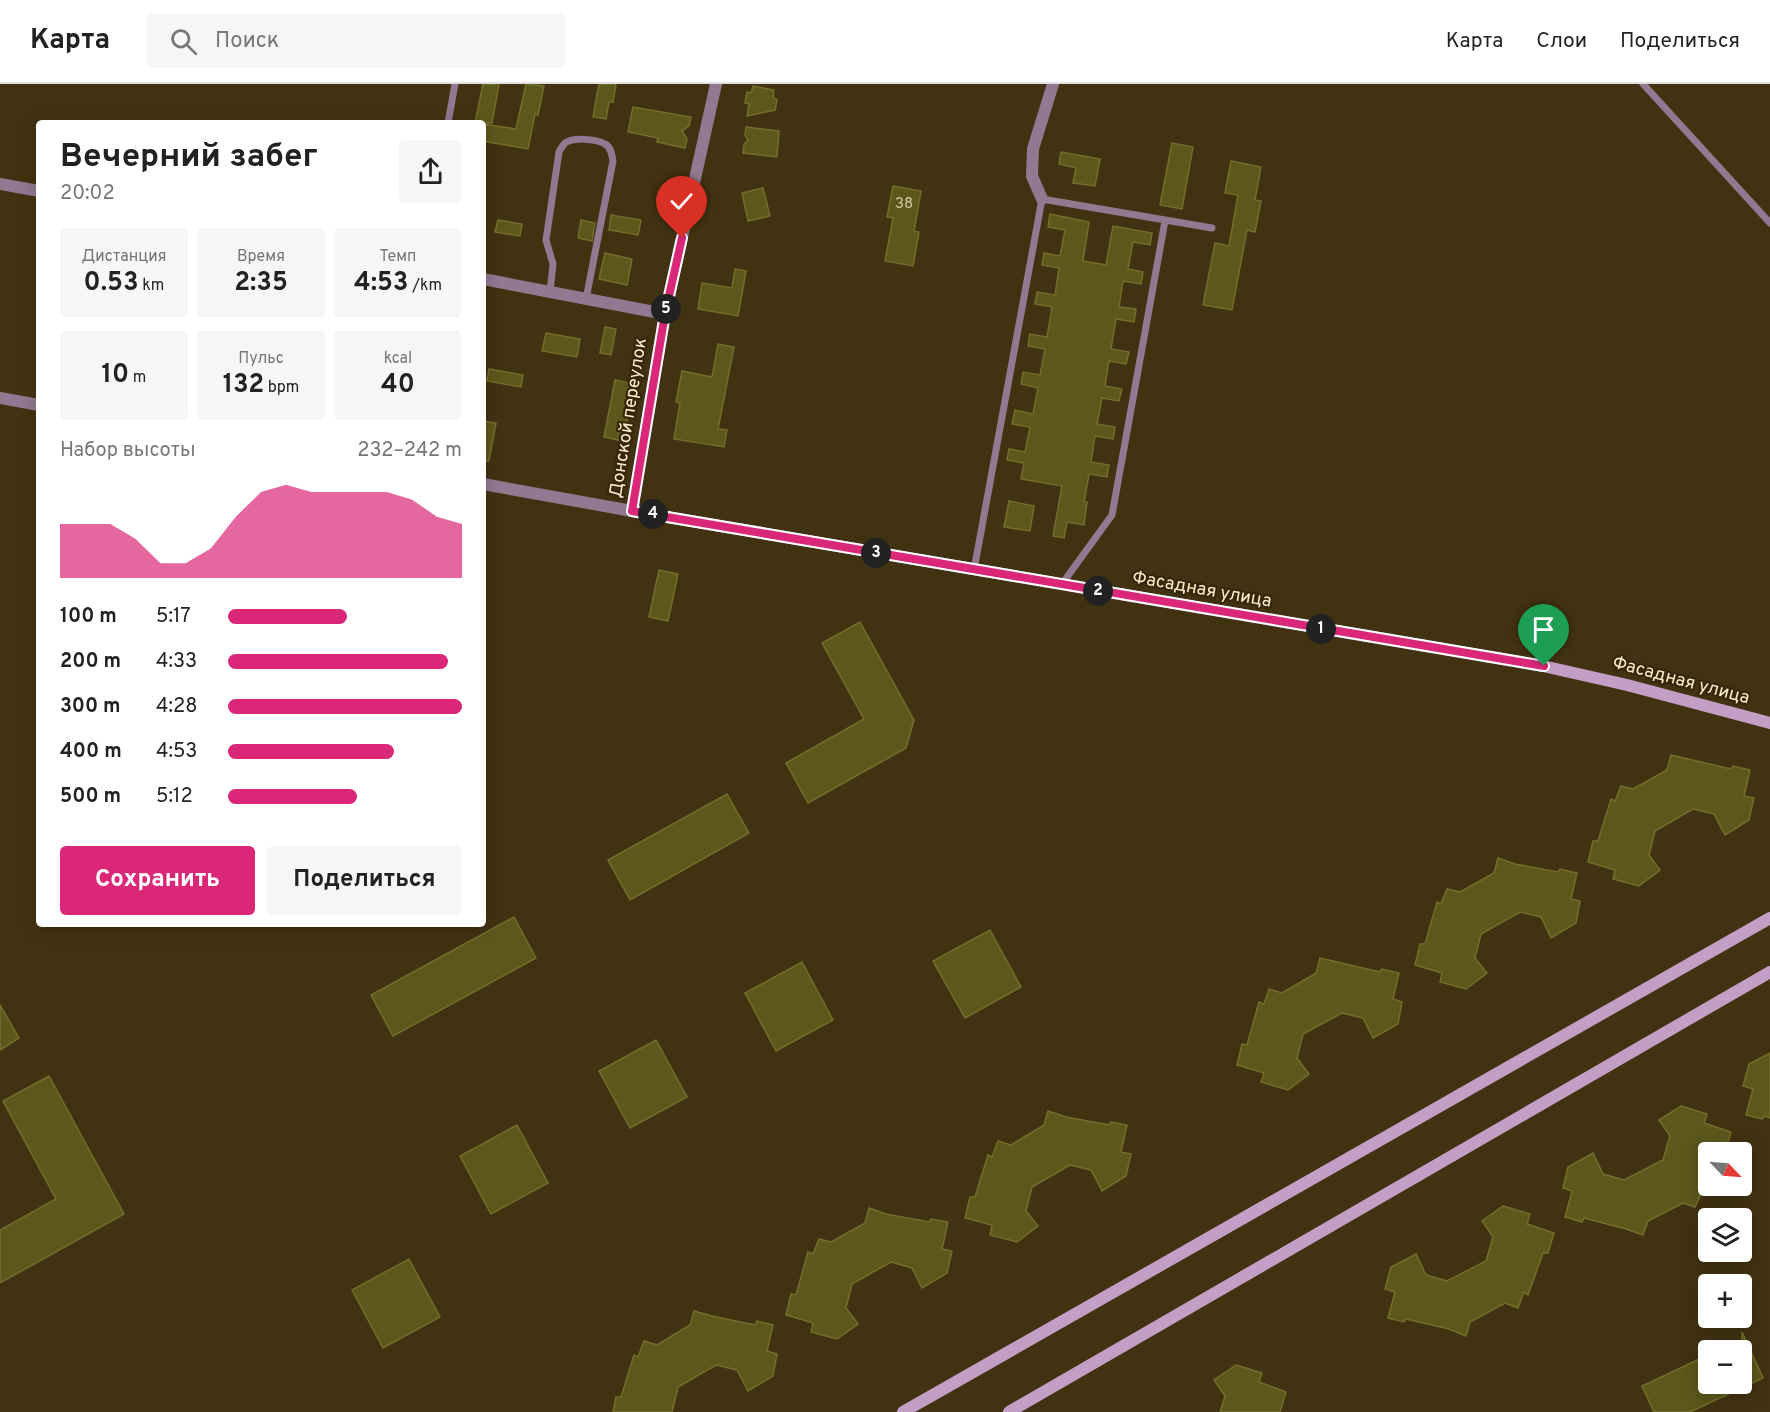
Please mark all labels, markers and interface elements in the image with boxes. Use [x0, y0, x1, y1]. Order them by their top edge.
search box [146, 14, 566, 68]
text: Карта [30, 23, 110, 59]
icon: search [167, 25, 200, 58]
text: Поиск [215, 28, 279, 55]
text: Карта [1446, 28, 1503, 55]
text: Слои [1536, 28, 1587, 55]
text: Поделиться [1620, 28, 1740, 55]
text: Вечерний забег [60, 137, 318, 179]
button: share [399, 140, 462, 203]
pin [656, 176, 707, 238]
text: 20:02 [60, 181, 115, 207]
icon: check [665, 185, 698, 218]
house number: 38 [895, 195, 913, 214]
text: Дистанция [81, 247, 167, 267]
text: Время [237, 247, 285, 267]
text: Темп [380, 247, 416, 267]
text: 0.53 [84, 267, 138, 300]
text: 2:35 [234, 267, 288, 300]
text: 4:53 [354, 267, 408, 300]
text: km [138, 276, 164, 296]
text: /km [408, 276, 442, 296]
pin: 5 [651, 294, 681, 324]
text: 5 [661, 299, 671, 319]
street label: Донской переулок [605, 336, 653, 500]
text: Пульс [238, 349, 284, 369]
text: kcal [384, 349, 412, 369]
text: 10 [102, 359, 129, 392]
text: m [129, 368, 146, 388]
text: 132 [223, 369, 264, 402]
text: 40 [381, 369, 415, 402]
text: bpm [264, 378, 299, 398]
text: Набор высоты [60, 438, 196, 464]
text: 232–242 m [357, 438, 462, 464]
pin: 4 [638, 499, 668, 529]
text: 4 [648, 504, 658, 524]
pin: 3 [861, 538, 891, 568]
text: 3 [871, 543, 881, 563]
street label: Фасадная улица [1131, 566, 1273, 614]
pin: 2 [1083, 576, 1113, 606]
text: 2 [1093, 581, 1103, 601]
text: 100 m [60, 604, 117, 630]
text: 5:17 [156, 604, 191, 630]
pin [1518, 604, 1569, 666]
icon: arrive [1527, 613, 1560, 646]
pin: 1 [1306, 614, 1336, 644]
text: 1 [1318, 619, 1324, 639]
text: 200 m [60, 649, 121, 675]
text: 4:33 [156, 649, 197, 675]
street label: Фасадная улица [1610, 652, 1752, 710]
text: 300 m [60, 694, 121, 720]
text: 4:28 [156, 694, 197, 720]
text: 400 m [60, 739, 122, 765]
text: 4:53 [156, 739, 197, 765]
text: 500 m [60, 784, 121, 810]
text: 5:12 [156, 784, 193, 810]
button: Сохранить [60, 846, 255, 915]
button: Поделиться [267, 846, 462, 915]
north arrow [1698, 1142, 1752, 1196]
map controls [1698, 1142, 1752, 1394]
button: layers [1698, 1208, 1752, 1262]
button: + [1698, 1274, 1752, 1328]
button: − [1698, 1340, 1752, 1394]

